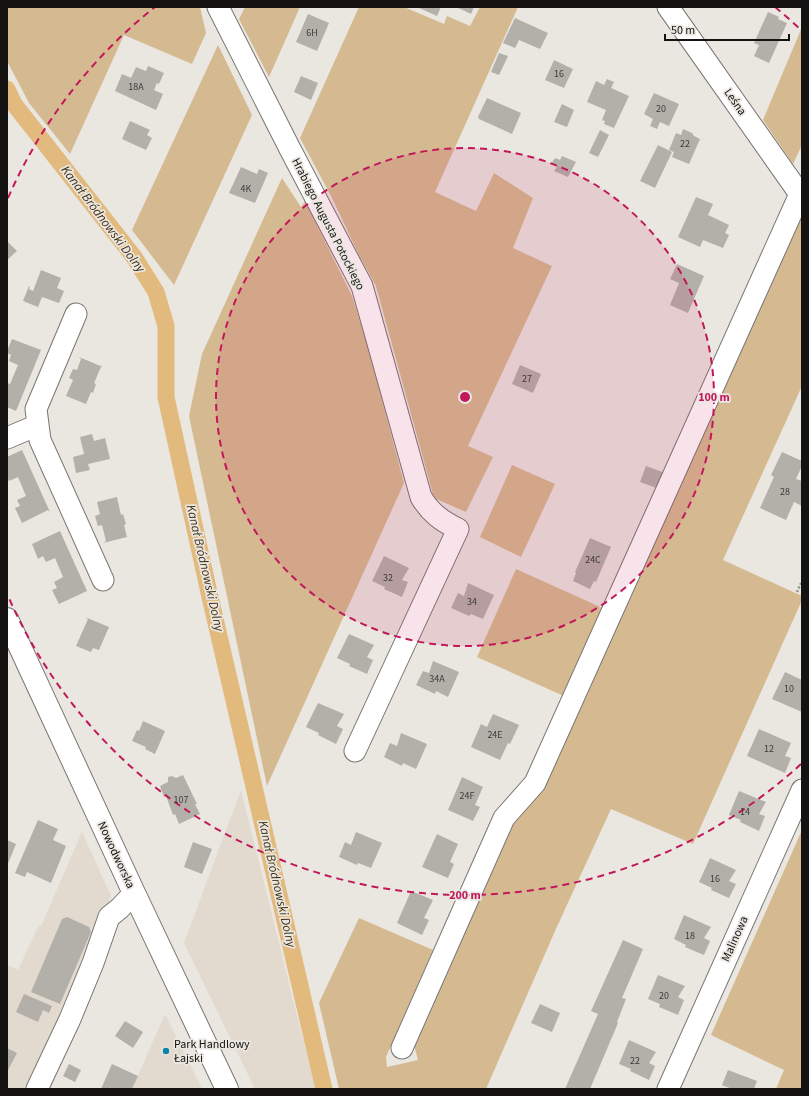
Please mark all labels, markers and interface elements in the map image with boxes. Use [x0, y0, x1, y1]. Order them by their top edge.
scale bar [665, 16, 789, 42]
text: 50 m [671, 22, 695, 39]
house number: 6H [306, 26, 318, 40]
house number: 16 [554, 67, 564, 81]
house number: 18A [128, 80, 144, 94]
street label: Leśna [720, 85, 750, 119]
house number: 20 [656, 102, 666, 116]
house number: 22 [680, 137, 690, 151]
street label: Hrabiego Augusta Potockiego [287, 155, 369, 293]
water label: Kanał Bródnowski Dolny [57, 162, 150, 277]
house number: 4K [241, 182, 252, 196]
house number: 27 [522, 372, 532, 386]
text: 100 m [698, 389, 730, 406]
centre of rings [458, 390, 472, 404]
house number: 28 [780, 485, 790, 499]
water label: Kanał Bródnowski Dolny [182, 503, 229, 634]
house number: 24C [585, 553, 601, 567]
house number: 32 [383, 571, 393, 585]
house number: 34 [467, 595, 477, 609]
house number: 34A [429, 672, 445, 686]
house number: 10 [784, 682, 794, 696]
house number: 24E [487, 728, 503, 742]
house number: 12 [764, 742, 774, 756]
house number: 24F [460, 789, 474, 803]
house number: 107 [174, 793, 188, 807]
house number: 14 [740, 805, 750, 819]
street label: Nowodworska [93, 819, 139, 891]
water label: Kanał Bródnowski Dolny [254, 819, 301, 950]
house number: 16 [710, 872, 720, 886]
text: 200 m [449, 887, 481, 904]
street label: Malinowa [717, 913, 753, 965]
house number: 18 [685, 929, 695, 943]
house number: 20 [659, 989, 669, 1003]
place label: Park Handlowy Łajski [173, 1036, 250, 1067]
marker: Park Handlowy Łajski [161, 1046, 171, 1056]
house number: 22 [630, 1054, 640, 1068]

